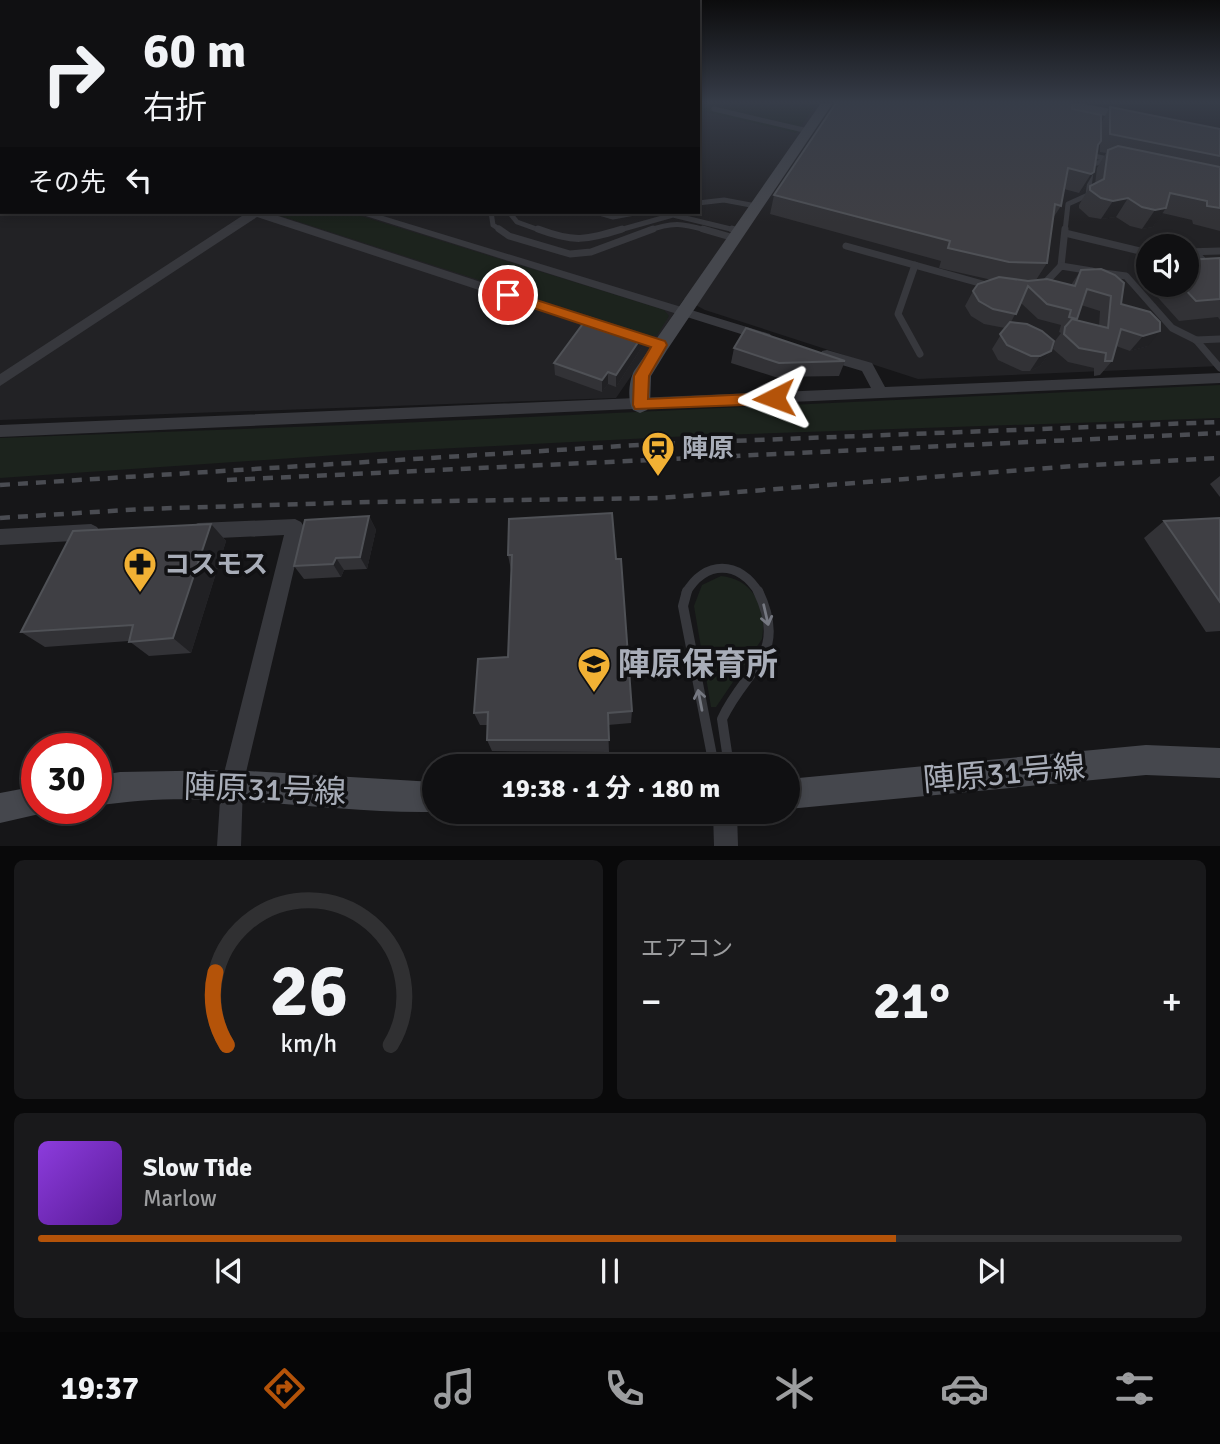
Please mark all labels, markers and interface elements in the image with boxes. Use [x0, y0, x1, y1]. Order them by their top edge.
text: 60 m [143, 21, 246, 81]
icon: right [28, 28, 119, 119]
text: 右折 [143, 88, 207, 127]
icon: left [120, 161, 158, 199]
text: その先 [28, 167, 106, 199]
map controls [1136, 234, 1199, 297]
button: sound [1136, 234, 1199, 297]
pin [478, 265, 538, 325]
icon: arrive [489, 276, 527, 314]
position arrow [737, 361, 811, 435]
station icon: 陣原 [639, 429, 677, 478]
place label: 陣原 [682, 433, 734, 465]
pharmacy icon: コスモス [121, 545, 159, 594]
place label: コスモス [164, 549, 268, 581]
one-way arrow [760, 603, 773, 626]
school or university icon: 陣原保育所 [575, 645, 613, 694]
place label: 陣原保育所 [618, 645, 778, 684]
one-way arrow [693, 689, 706, 712]
speed limit sign: 30 [21, 733, 112, 824]
street label: 陣原31号線 [921, 747, 1087, 800]
street label: 陣原31号線 [183, 767, 347, 812]
text: 19:38 · 1 分 · 180 m [502, 773, 720, 805]
text: エアコン [641, 934, 733, 963]
text: 26 [269, 948, 348, 1037]
text: 21° [873, 969, 950, 1033]
text: − [641, 978, 662, 1025]
text: + [1161, 978, 1182, 1025]
text: km/h [280, 1028, 337, 1059]
text: Slow Tide [143, 1152, 252, 1184]
text: Marlow [143, 1184, 217, 1213]
icon: previous [210, 1252, 248, 1290]
icon: pause [591, 1252, 629, 1290]
icon: next [972, 1252, 1010, 1290]
icon: directions [260, 1364, 309, 1413]
icon: music [430, 1364, 479, 1413]
icon: phone [600, 1364, 649, 1413]
icon: climate [770, 1364, 819, 1413]
icon: car [940, 1364, 989, 1413]
icon: filters [1110, 1364, 1159, 1413]
text: 19:37 [61, 1369, 139, 1408]

